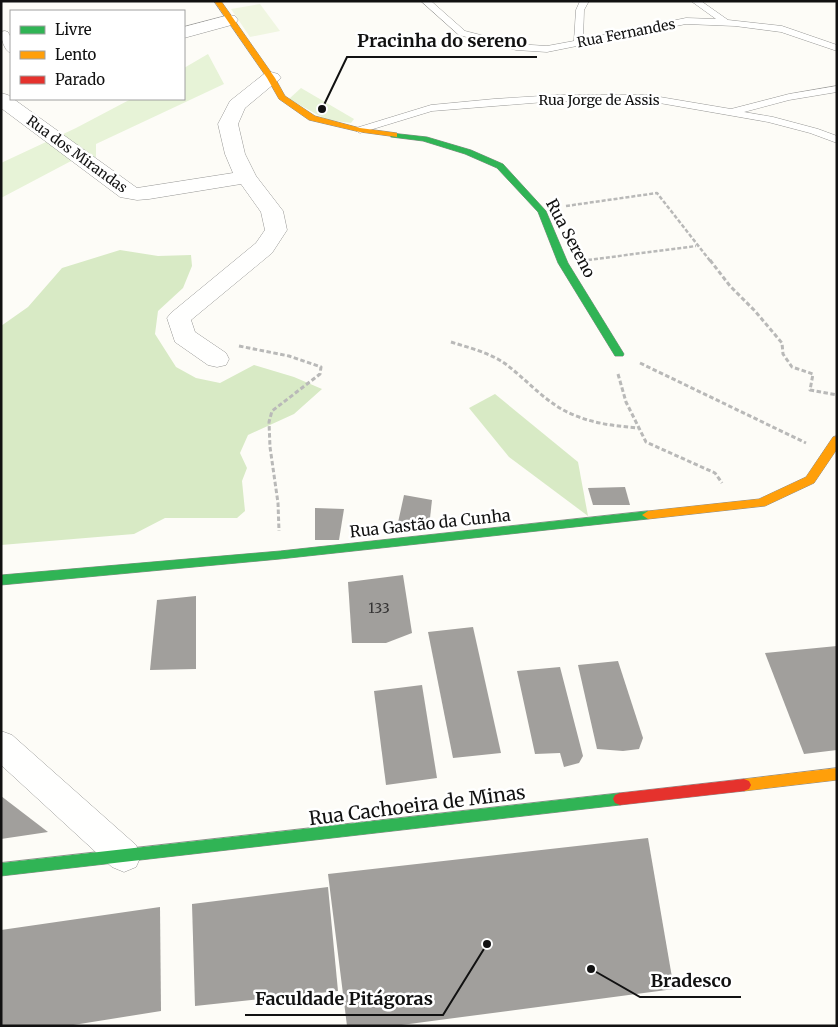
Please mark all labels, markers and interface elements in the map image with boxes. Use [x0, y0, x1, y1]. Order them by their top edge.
legend [10, 10, 185, 100]
street label: Rua Fernandes [575, 15, 677, 51]
text: Livre [55, 20, 92, 39]
callout: Pracinha do sereno [347, 24, 537, 57]
text: Pracinha do sereno [357, 29, 527, 52]
text: Lento [55, 45, 97, 64]
text: Parado [55, 70, 105, 89]
street label: Rua Jorge de Assis [538, 91, 660, 109]
street label: Rua dos Mirandas [23, 111, 131, 197]
street label: Rua Sereno [542, 195, 600, 281]
street label: Rua Gastão da Cunha [349, 505, 512, 541]
house number: 133 [368, 599, 390, 617]
street label: Rua Cachoeira de Minas [307, 780, 527, 830]
callout: Bradesco [640, 964, 741, 997]
text: Bradesco [651, 969, 732, 992]
callout: Faculdade Pitágoras [245, 982, 443, 1015]
text: Faculdade Pitágoras [255, 987, 433, 1010]

